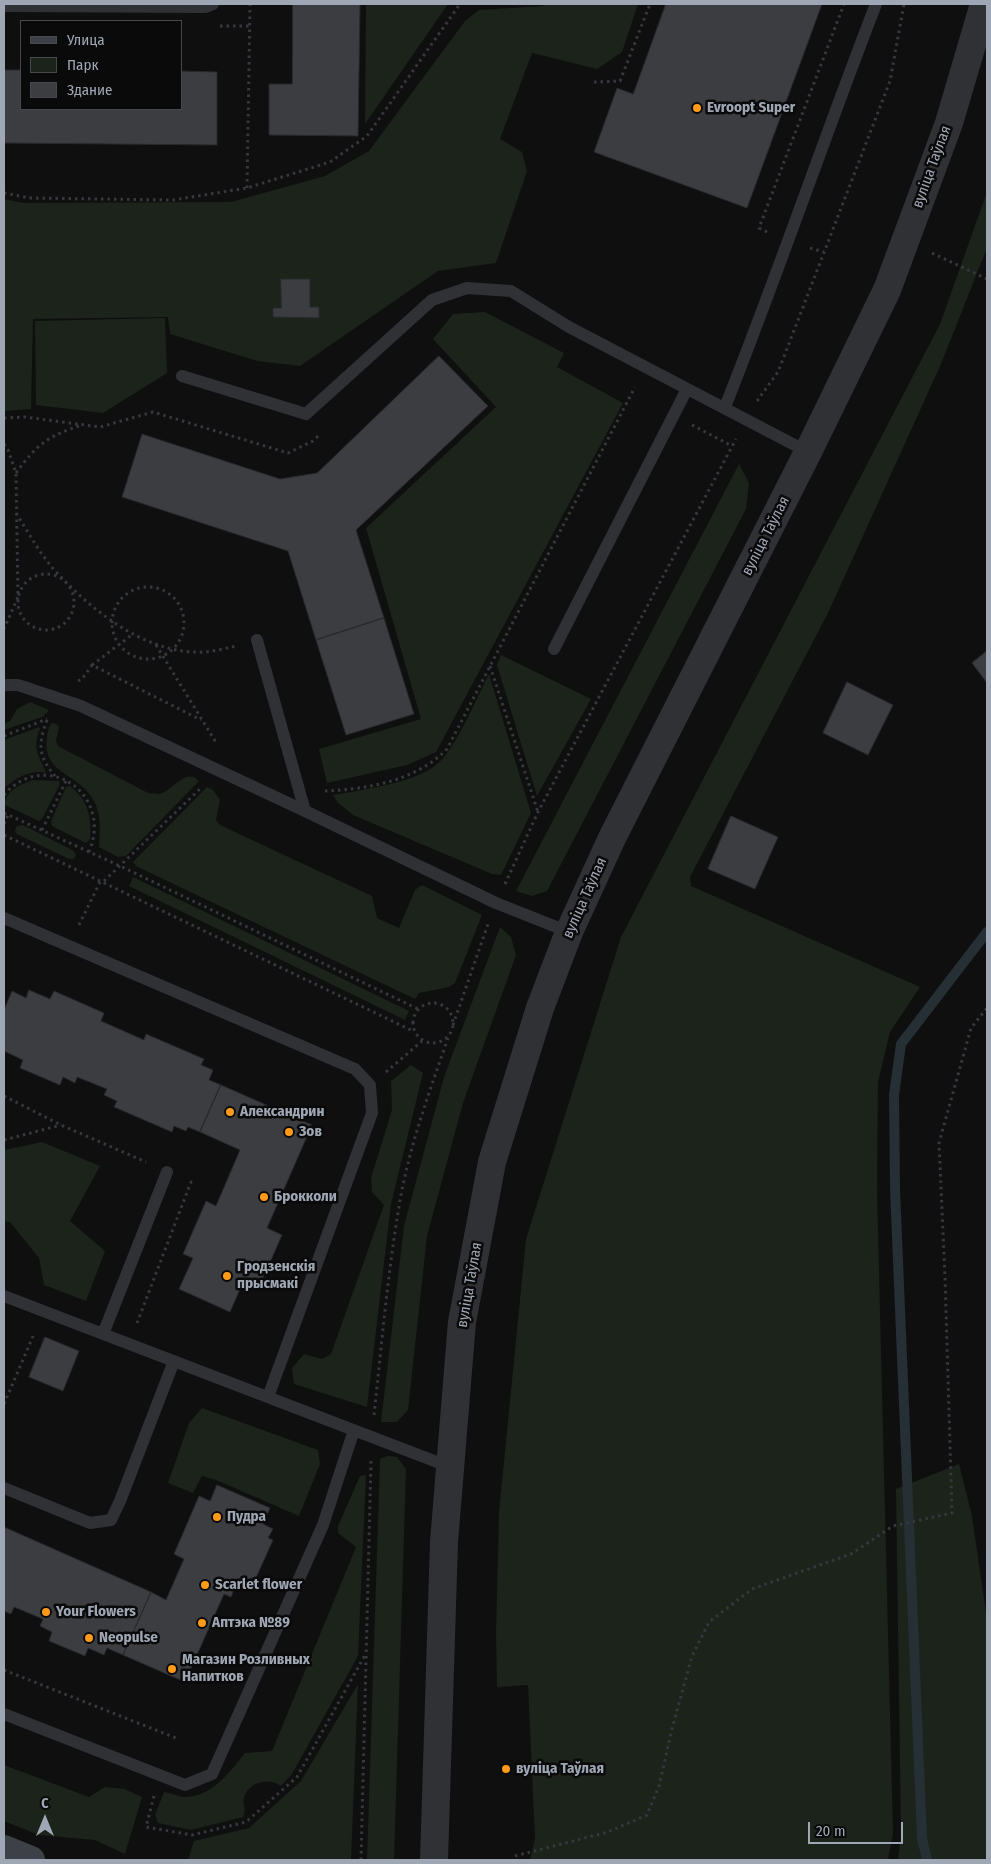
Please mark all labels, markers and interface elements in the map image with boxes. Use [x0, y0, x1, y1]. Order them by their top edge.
legend [20, 20, 182, 110]
text: Улица [67, 31, 105, 49]
text: Парк [67, 56, 98, 74]
text: Здание [67, 81, 113, 99]
place label: Evroopt Super [707, 99, 795, 117]
marker: Evroopt Super [691, 102, 703, 114]
street label: вуліца Таўлая [909, 123, 955, 211]
street label: вуліца Таўлая [738, 493, 794, 579]
street label: вуліца Таўлая [559, 855, 611, 941]
place label: Александрин [240, 1103, 324, 1121]
marker: Александрин [224, 1106, 236, 1118]
place label: Зов [299, 1123, 322, 1141]
marker: Зов [283, 1126, 295, 1138]
place label: Брокколи [274, 1188, 337, 1206]
marker: Брокколи [258, 1191, 270, 1203]
street label: вуліца Таўлая [454, 1241, 486, 1329]
place label: Гродзенскія прысмакі [237, 1258, 315, 1293]
marker: Гродзенскія прысмакі [221, 1270, 233, 1282]
place label: Пудра [227, 1508, 266, 1526]
marker: Пудра [211, 1511, 223, 1523]
place label: Scarlet flower [215, 1576, 302, 1594]
marker: Scarlet flower [199, 1579, 211, 1591]
place label: Your Flowers [56, 1603, 136, 1621]
marker: Your Flowers [40, 1606, 52, 1618]
place label: Аптэка №89 [212, 1614, 290, 1632]
marker: Аптэка №89 [196, 1617, 208, 1629]
place label: Neopulse [99, 1629, 158, 1647]
marker: Neopulse [83, 1632, 95, 1644]
place label: Магазин Розливных Напитков [182, 1651, 310, 1686]
marker: Магазин Розливных Напитков [166, 1663, 178, 1675]
place label: вуліца Таўлая [516, 1760, 604, 1778]
marker: вуліца Таўлая [500, 1763, 512, 1775]
north arrow [20, 1794, 70, 1844]
text: С [41, 1795, 49, 1812]
scale bar [811, 1812, 906, 1844]
text: 20 m [816, 1822, 846, 1840]

